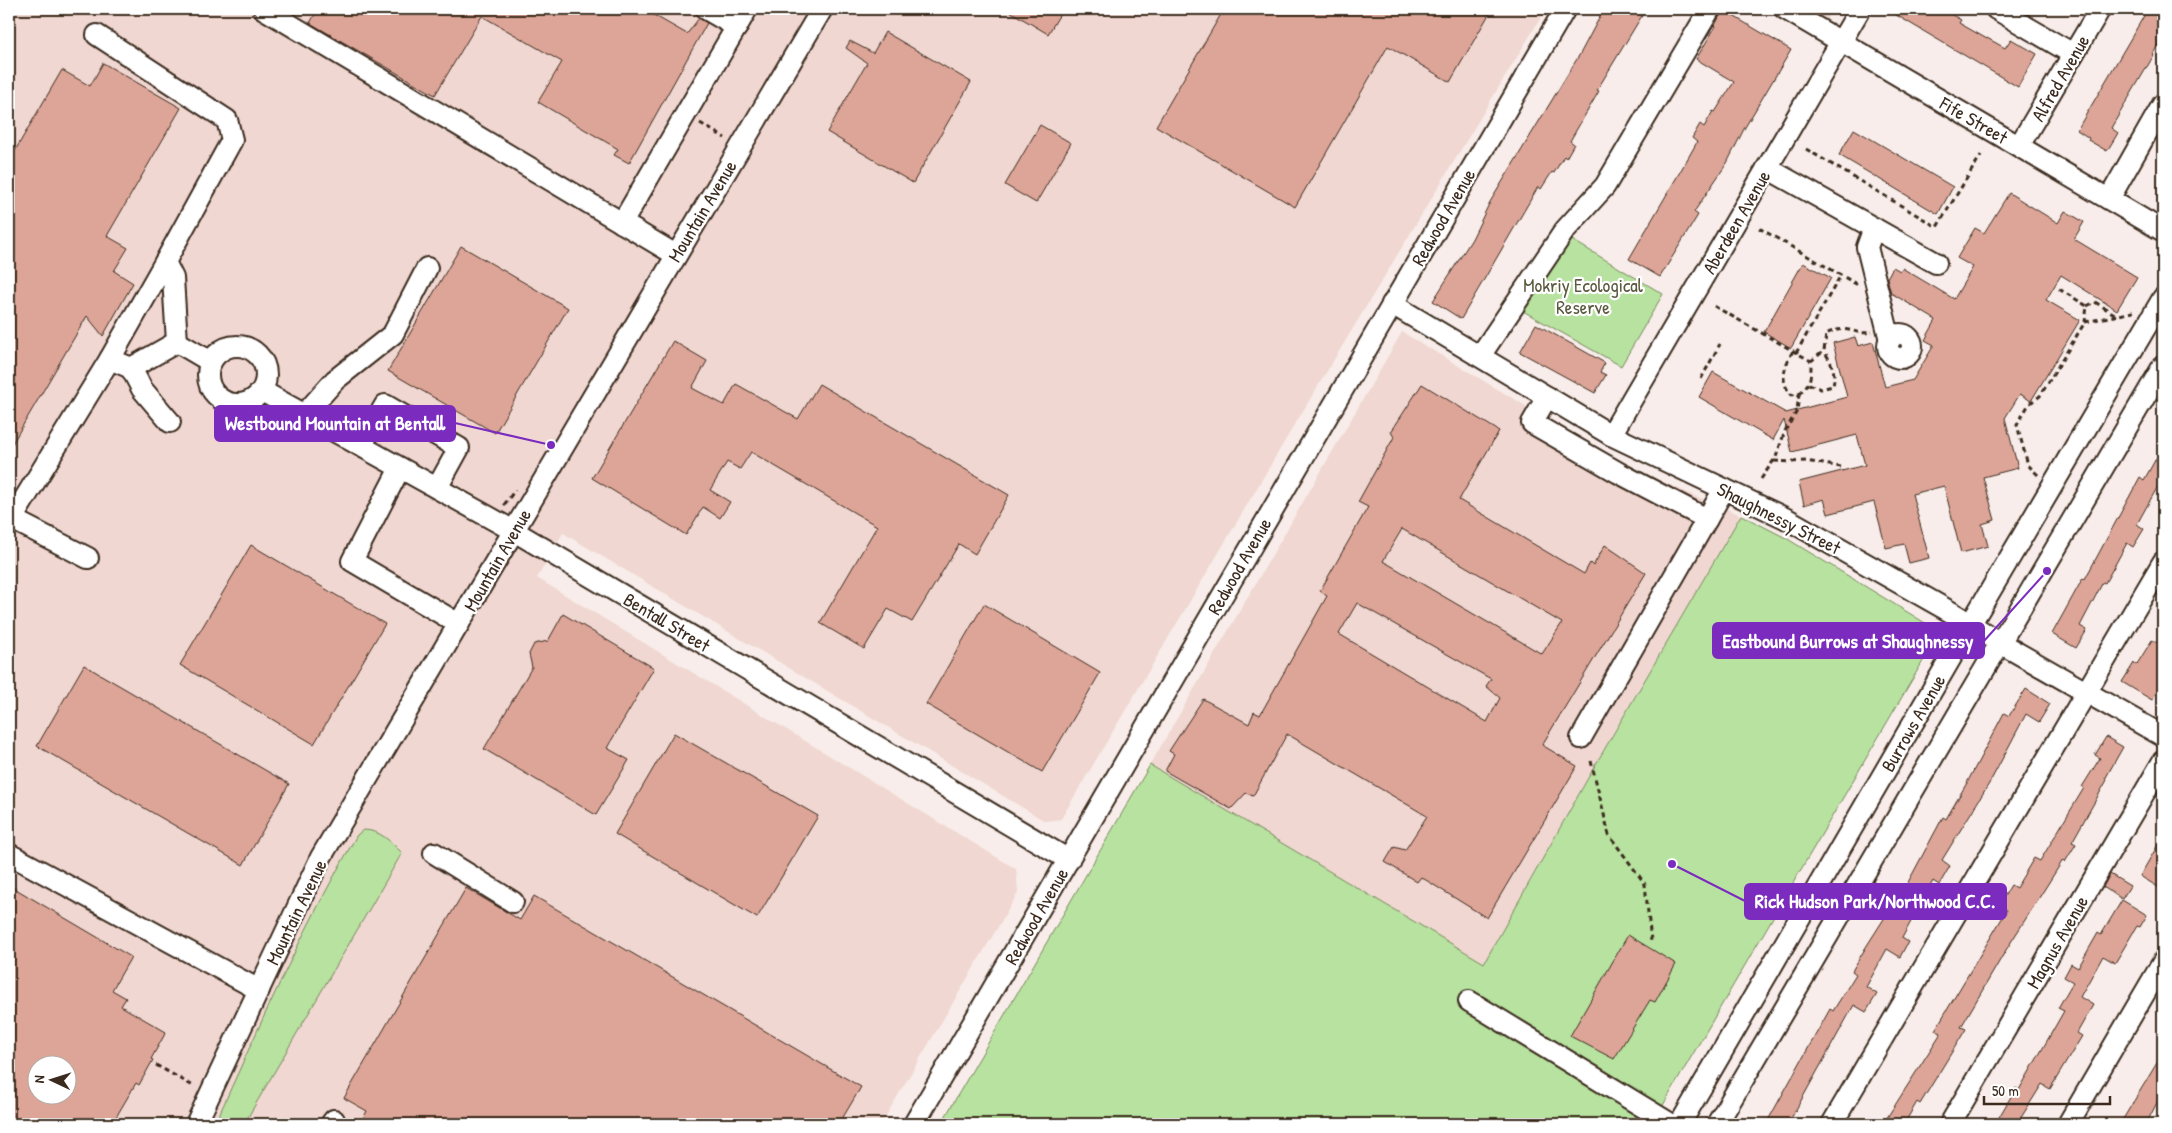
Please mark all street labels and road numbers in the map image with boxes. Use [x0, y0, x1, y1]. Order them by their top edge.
street label: Alfred Avenue [2025, 30, 2095, 126]
street label: Fife Street [1934, 90, 2013, 150]
street label: Mountain Avenue [661, 155, 743, 267]
street label: Redwood Avenue [1405, 164, 1481, 270]
street label: Aberdeen Avenue [1696, 165, 1776, 279]
street label: Shaughnessy Street [1713, 476, 1846, 561]
street label: Mountain Avenue [457, 504, 537, 616]
street label: Redwood Avenue [1201, 513, 1277, 619]
street label: Bentall Street [619, 586, 715, 658]
street label: Burrows Avenue [1875, 669, 1952, 776]
street label: Mountain Avenue [259, 854, 333, 969]
street label: Redwood Avenue [998, 863, 1074, 969]
street label: Magnus Avenue [2020, 890, 2094, 993]

